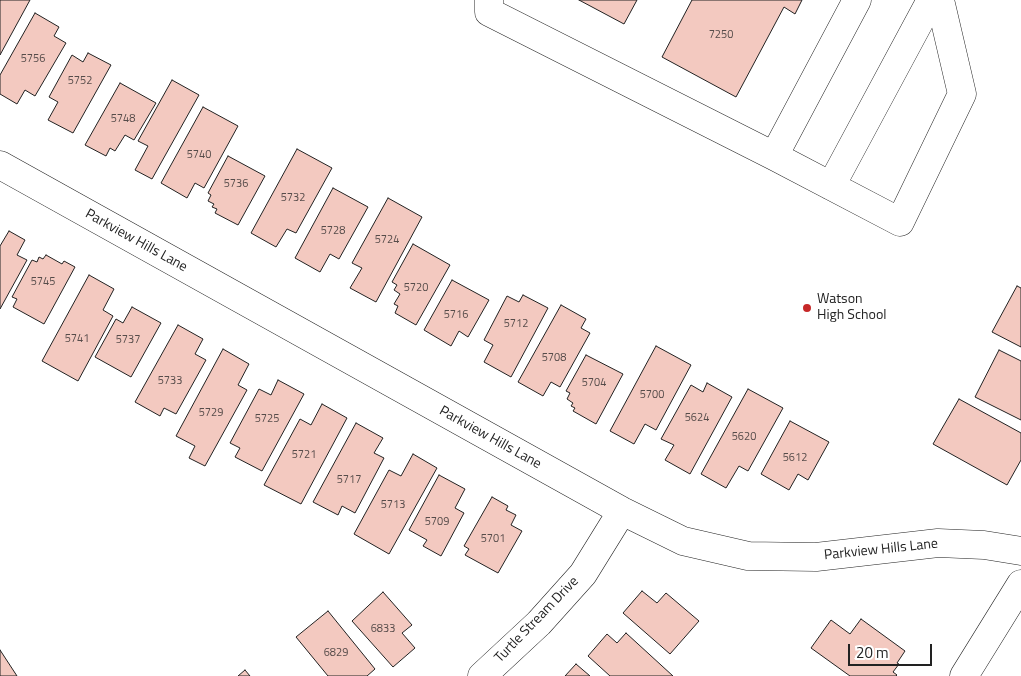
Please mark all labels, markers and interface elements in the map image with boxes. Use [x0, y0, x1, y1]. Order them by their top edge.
house number: 7250 [709, 28, 733, 42]
house number: 5756 [21, 52, 45, 66]
house number: 5752 [68, 74, 92, 88]
house number: 5748 [111, 112, 135, 126]
house number: 5740 [187, 148, 211, 162]
house number: 5736 [224, 177, 248, 191]
house number: 5732 [281, 191, 305, 205]
street label: Parkview Hills Lane [82, 206, 190, 276]
house number: 5728 [321, 224, 345, 238]
house number: 5724 [375, 233, 399, 247]
house number: 5745 [31, 275, 55, 289]
house number: 5720 [404, 281, 428, 295]
place label: Watson High School [817, 292, 887, 324]
marker: Watson High School [801, 302, 813, 314]
house number: 5716 [444, 308, 468, 322]
house number: 5712 [504, 317, 528, 331]
house number: 5741 [65, 332, 89, 346]
house number: 5737 [116, 333, 140, 347]
house number: 5708 [542, 351, 566, 365]
house number: 5733 [158, 374, 182, 388]
house number: 5704 [582, 376, 606, 390]
house number: 5700 [640, 388, 664, 402]
street label: Parkview Hills Lane [436, 403, 544, 473]
house number: 5729 [199, 406, 223, 420]
house number: 5624 [685, 411, 709, 425]
house number: 5725 [255, 412, 279, 426]
house number: 5620 [732, 430, 756, 444]
house number: 5721 [292, 448, 316, 462]
house number: 5612 [783, 451, 807, 465]
house number: 5717 [337, 473, 361, 487]
house number: 5713 [381, 498, 405, 512]
house number: 5709 [425, 515, 449, 529]
house number: 5701 [481, 532, 505, 546]
street label: Parkview Hills Lane [823, 536, 939, 564]
street label: Turtle Stream Drive [492, 573, 582, 667]
house number: 6833 [371, 622, 395, 636]
scale bar [851, 634, 935, 666]
text: 20 m [856, 641, 889, 664]
house number: 6829 [324, 646, 348, 660]

